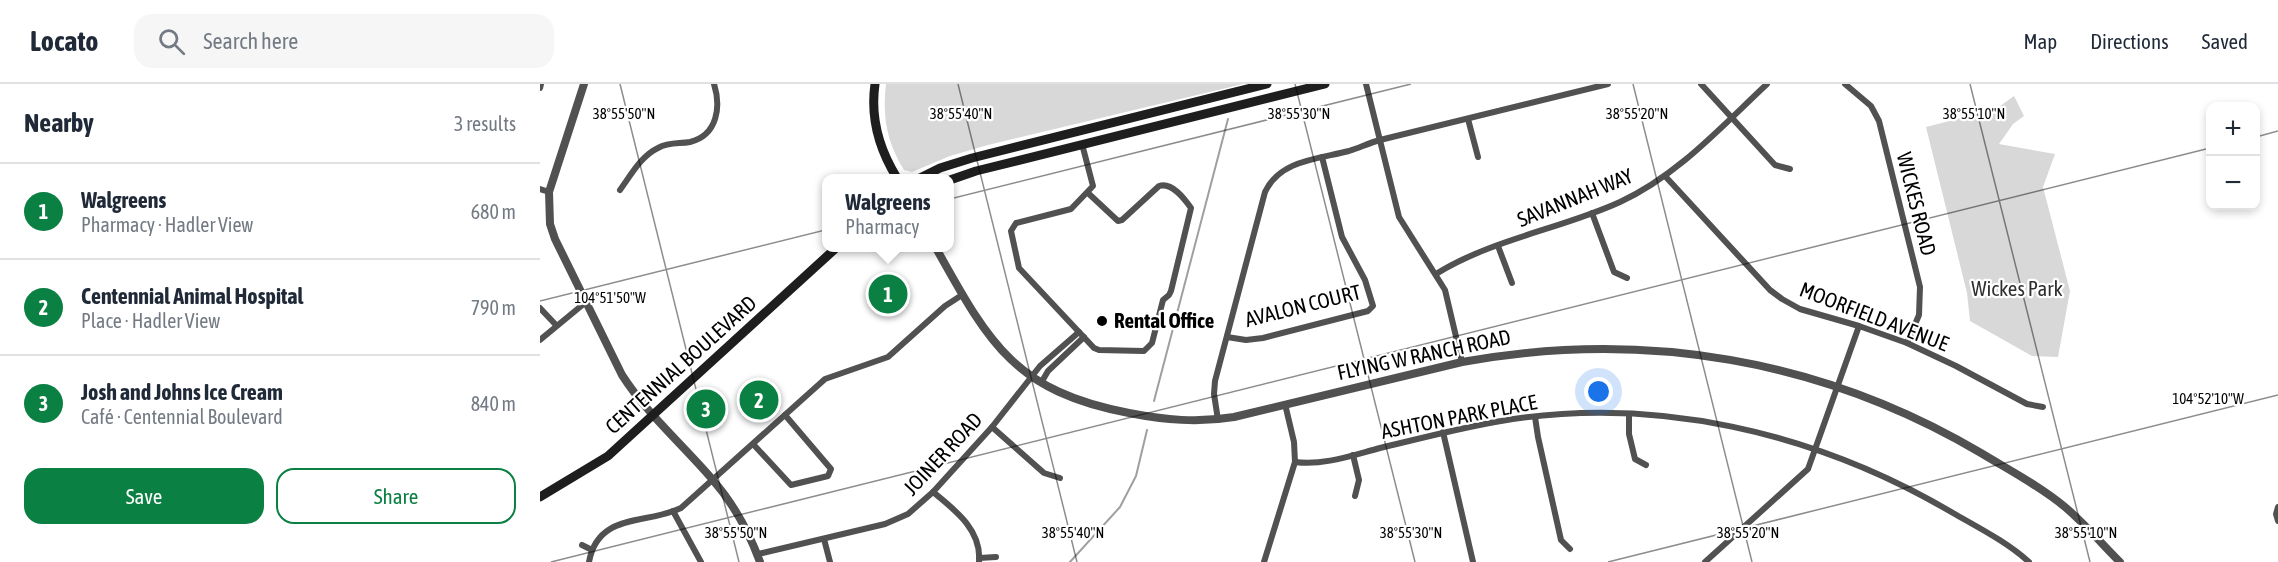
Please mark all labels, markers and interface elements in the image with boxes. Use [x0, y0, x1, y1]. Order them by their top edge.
search box [134, 14, 554, 68]
text: Locato [30, 25, 98, 57]
icon: search [155, 25, 188, 58]
text: Search here [203, 28, 298, 54]
text: Map [2023, 29, 2057, 53]
text: Directions [2090, 29, 2169, 53]
text: Saved [2202, 29, 2248, 53]
map controls [2206, 102, 2260, 210]
button: + [2206, 102, 2260, 156]
text: 38°55'50"N [593, 105, 655, 122]
text: 38°55'40"N [930, 105, 992, 122]
text: 38°55'30"N [1268, 105, 1330, 122]
text: 38°55'20"N [1606, 105, 1668, 122]
text: 38°55'10"N [1943, 105, 2005, 122]
text: Nearby [24, 108, 94, 138]
text: 3 results [454, 112, 516, 135]
street label: WICKES ROAD [1893, 150, 1941, 258]
button: − [2206, 156, 2260, 210]
street label: SAVANNAH WAY [1513, 163, 1636, 231]
popup [822, 174, 954, 252]
text: Walgreens [81, 187, 166, 213]
text: Walgreens [845, 189, 931, 215]
text: 1 [39, 200, 48, 223]
text: 680 m [471, 200, 516, 223]
text: Pharmacy · Hadler View [81, 213, 253, 236]
text: Pharmacy [845, 215, 919, 238]
pin: 1 [868, 272, 908, 316]
park label: Wickes Park [1971, 276, 2063, 300]
street label: MOORFIELD AVENUE [1797, 277, 1952, 356]
street label: AVALON COURT [1242, 279, 1363, 331]
text: Centennial Animal Hospital [81, 283, 303, 309]
text: 104°51'50"W [574, 289, 646, 306]
street label: CENTENNIAL BOULEVARD [600, 290, 761, 438]
text: 2 [39, 296, 48, 319]
text: 790 m [471, 296, 516, 319]
place label: Rental Office [1114, 308, 1214, 332]
text: Place · Hadler View [81, 309, 220, 332]
marker: Rental Office [1095, 314, 1109, 328]
street label: FLYING W RANCH ROAD [1335, 324, 1513, 384]
your location [1584, 377, 1613, 406]
pin: 2 [740, 378, 778, 422]
text: Josh and Johns Ice Cream [81, 379, 283, 405]
pin: 3 [686, 386, 726, 432]
street label: ASHTON PARK PLACE [1379, 389, 1539, 443]
text: 104°52'10"W [2172, 390, 2244, 407]
text: 3 [39, 392, 48, 415]
text: 840 m [471, 392, 516, 415]
text: Café · Centennial Boulevard [81, 405, 283, 428]
street label: JOINER ROAD [898, 407, 986, 499]
button: Save [24, 468, 264, 524]
button: Share [276, 468, 516, 524]
text: 38°55'50"N [705, 524, 767, 541]
text: 38°55'40"N [1042, 524, 1104, 541]
text: 38°55'30"N [1380, 524, 1442, 541]
text: 38°55'20"N [1717, 524, 1779, 541]
text: 38°55'10"N [2055, 524, 2117, 541]

